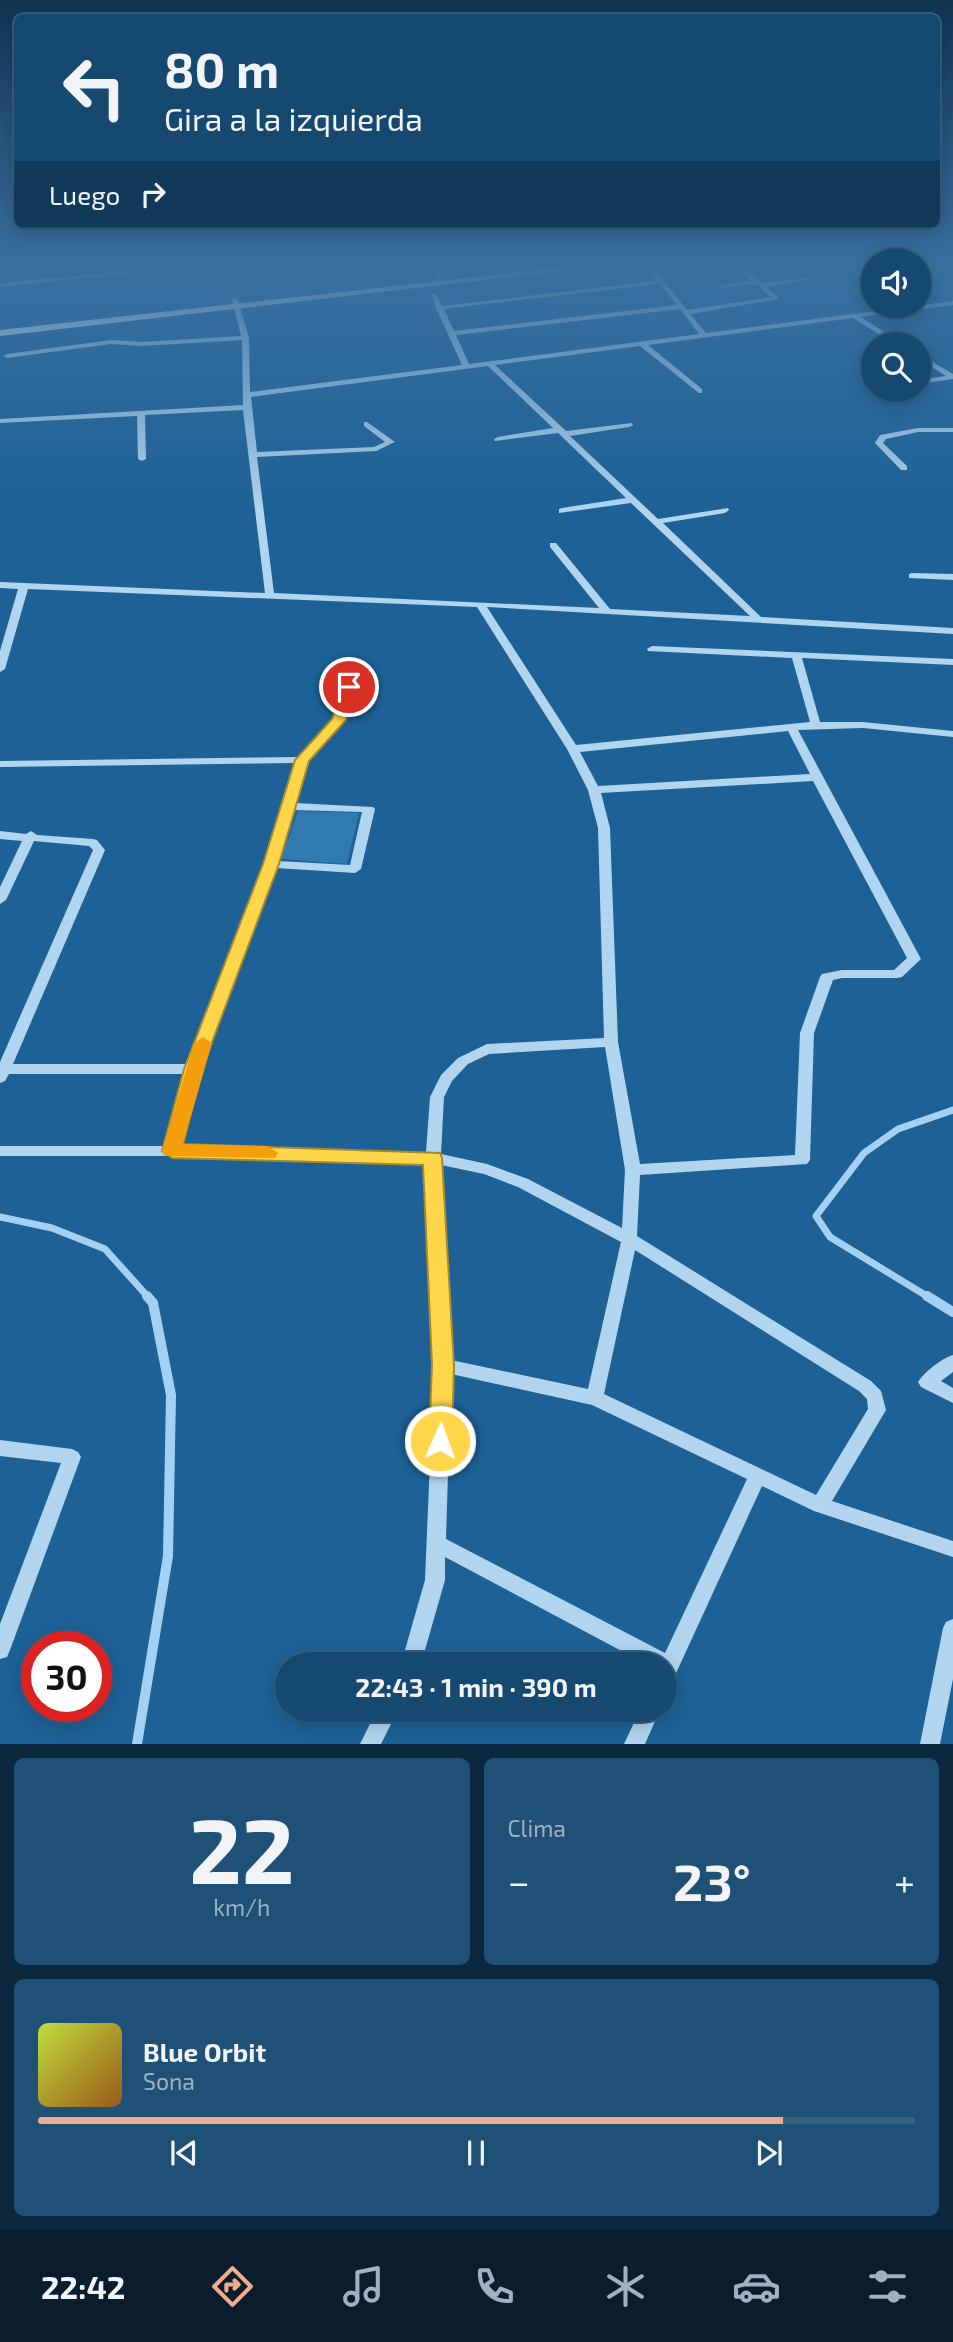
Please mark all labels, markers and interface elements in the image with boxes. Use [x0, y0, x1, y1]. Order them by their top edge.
text: 80 m [164, 39, 279, 98]
icon: left [49, 42, 140, 133]
text: Gira a la izquierda [164, 99, 423, 137]
icon: right [134, 175, 172, 213]
text: Luego [49, 179, 120, 210]
map controls [861, 248, 931, 402]
button: sound [861, 248, 931, 318]
button: search [861, 332, 931, 402]
pin [319, 657, 379, 717]
icon: arrive [330, 668, 368, 706]
position arrow [403, 1404, 477, 1478]
speed limit sign: 30 [21, 1631, 112, 1722]
text: 22:43 · 1 min · 390 m [355, 1671, 597, 1702]
text: 22 [189, 1793, 295, 1902]
text: Clima [508, 1814, 566, 1842]
text: 23° [673, 1849, 751, 1911]
text: − [508, 1858, 530, 1904]
text: + [894, 1858, 915, 1904]
text: km/h [213, 1893, 270, 1921]
text: Blue Orbit [143, 2036, 266, 2067]
text: Sona [143, 2067, 195, 2095]
icon: previous [165, 2134, 203, 2172]
icon: pause [457, 2134, 495, 2172]
icon: next [750, 2134, 788, 2172]
icon: directions [208, 2262, 257, 2311]
icon: music [339, 2262, 388, 2311]
icon: phone [470, 2262, 519, 2311]
icon: climate [601, 2262, 650, 2311]
icon: car [732, 2262, 781, 2311]
icon: filters [863, 2262, 912, 2311]
text: 22:42 [41, 2267, 125, 2305]

